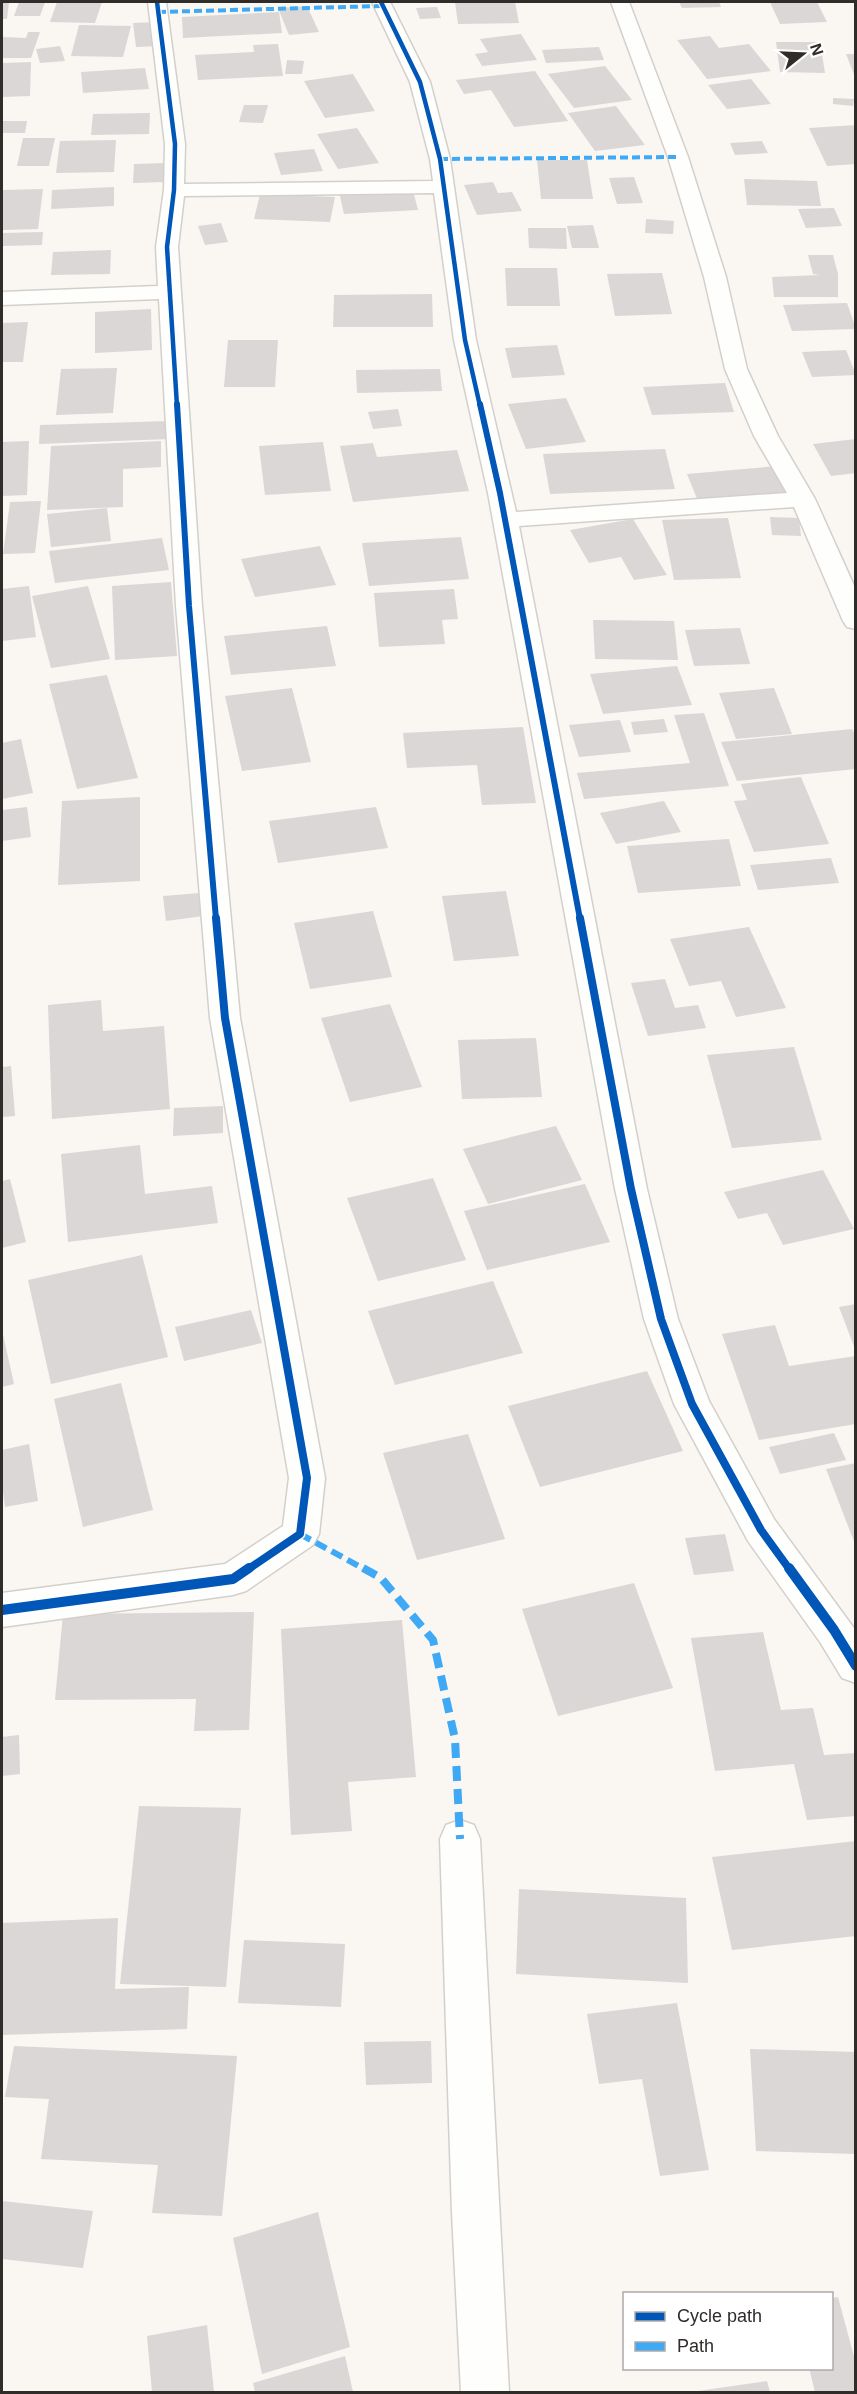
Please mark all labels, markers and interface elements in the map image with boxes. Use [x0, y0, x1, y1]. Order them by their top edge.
north arrow [773, 24, 833, 84]
text: N [807, 41, 827, 58]
legend [623, 2292, 833, 2370]
text: Cycle path [677, 2306, 762, 2326]
text: Path [677, 2336, 714, 2356]

